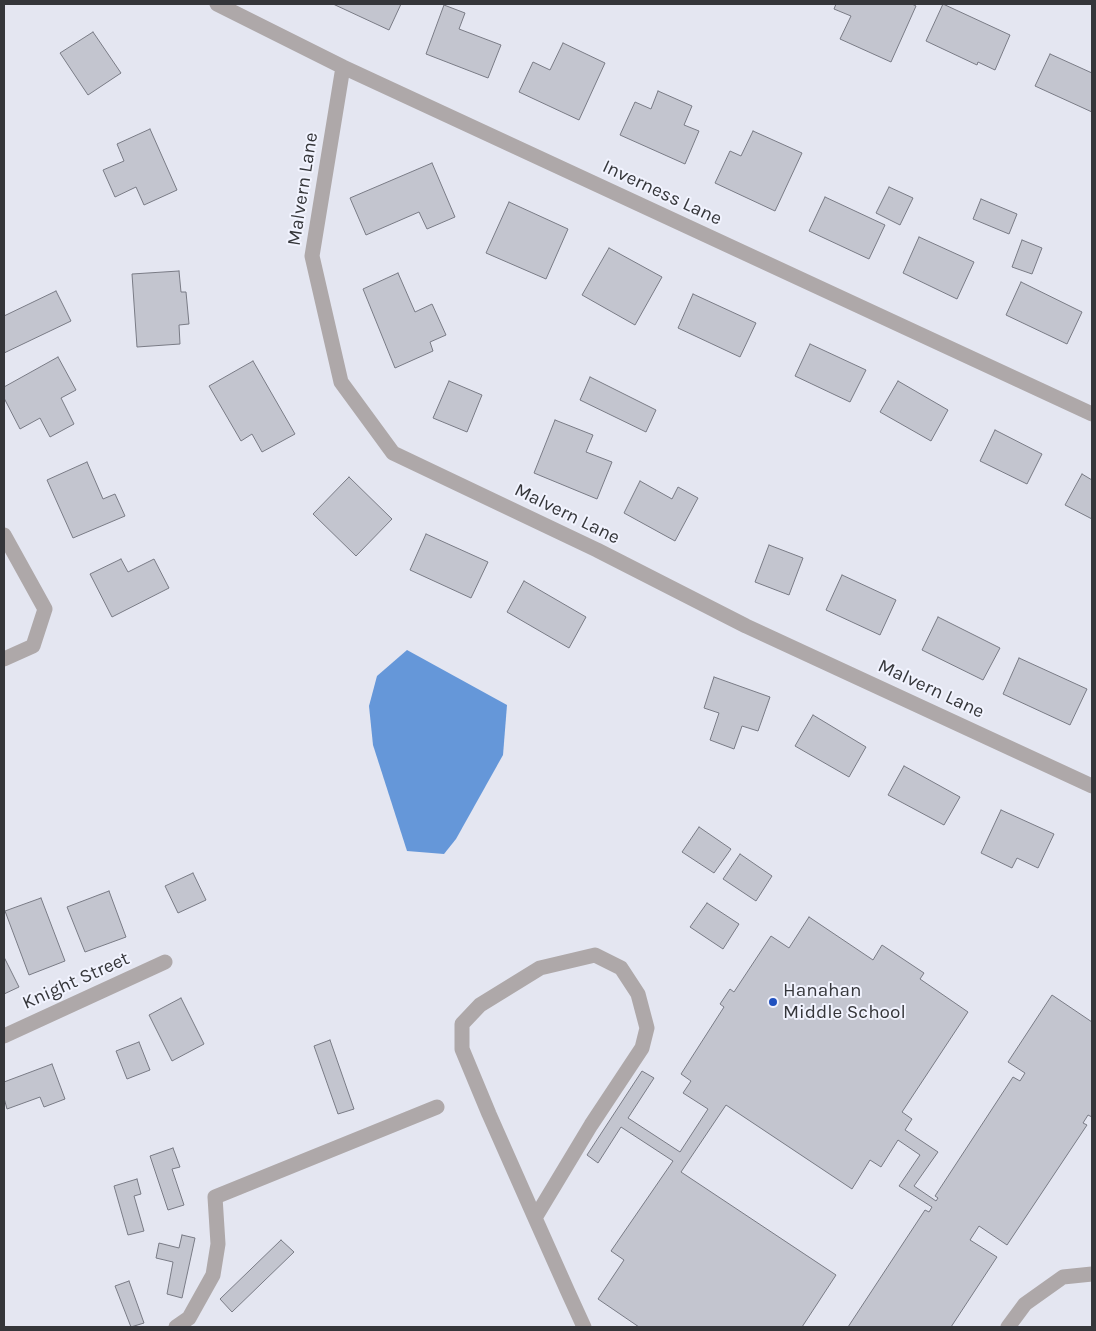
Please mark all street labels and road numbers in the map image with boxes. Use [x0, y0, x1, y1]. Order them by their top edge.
street label: Malvern Lane [283, 131, 323, 247]
street label: Inverness Lane [599, 155, 725, 231]
street label: Malvern Lane [511, 479, 623, 549]
street label: Malvern Lane [874, 654, 988, 724]
street label: Knight Street [19, 947, 133, 1015]

